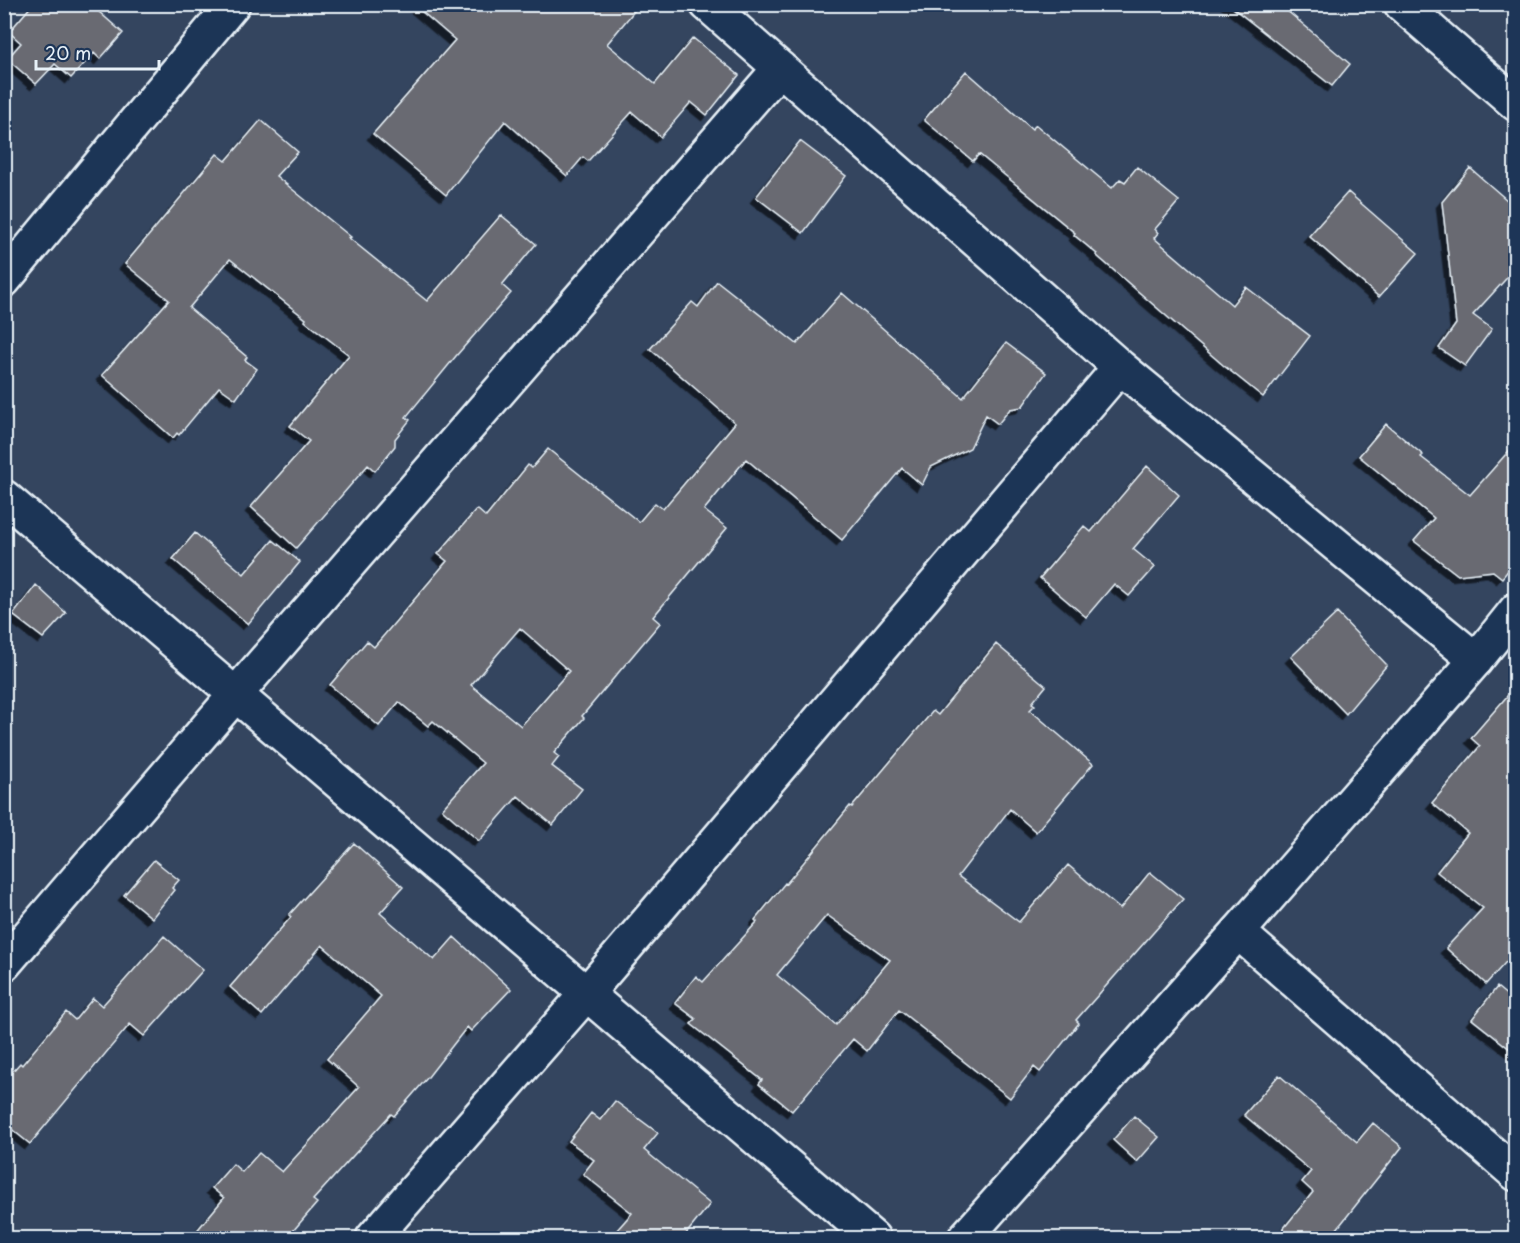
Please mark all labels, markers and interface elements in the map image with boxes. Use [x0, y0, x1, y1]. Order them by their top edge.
scale bar [36, 33, 159, 71]
text: 20 m [45, 39, 91, 66]

